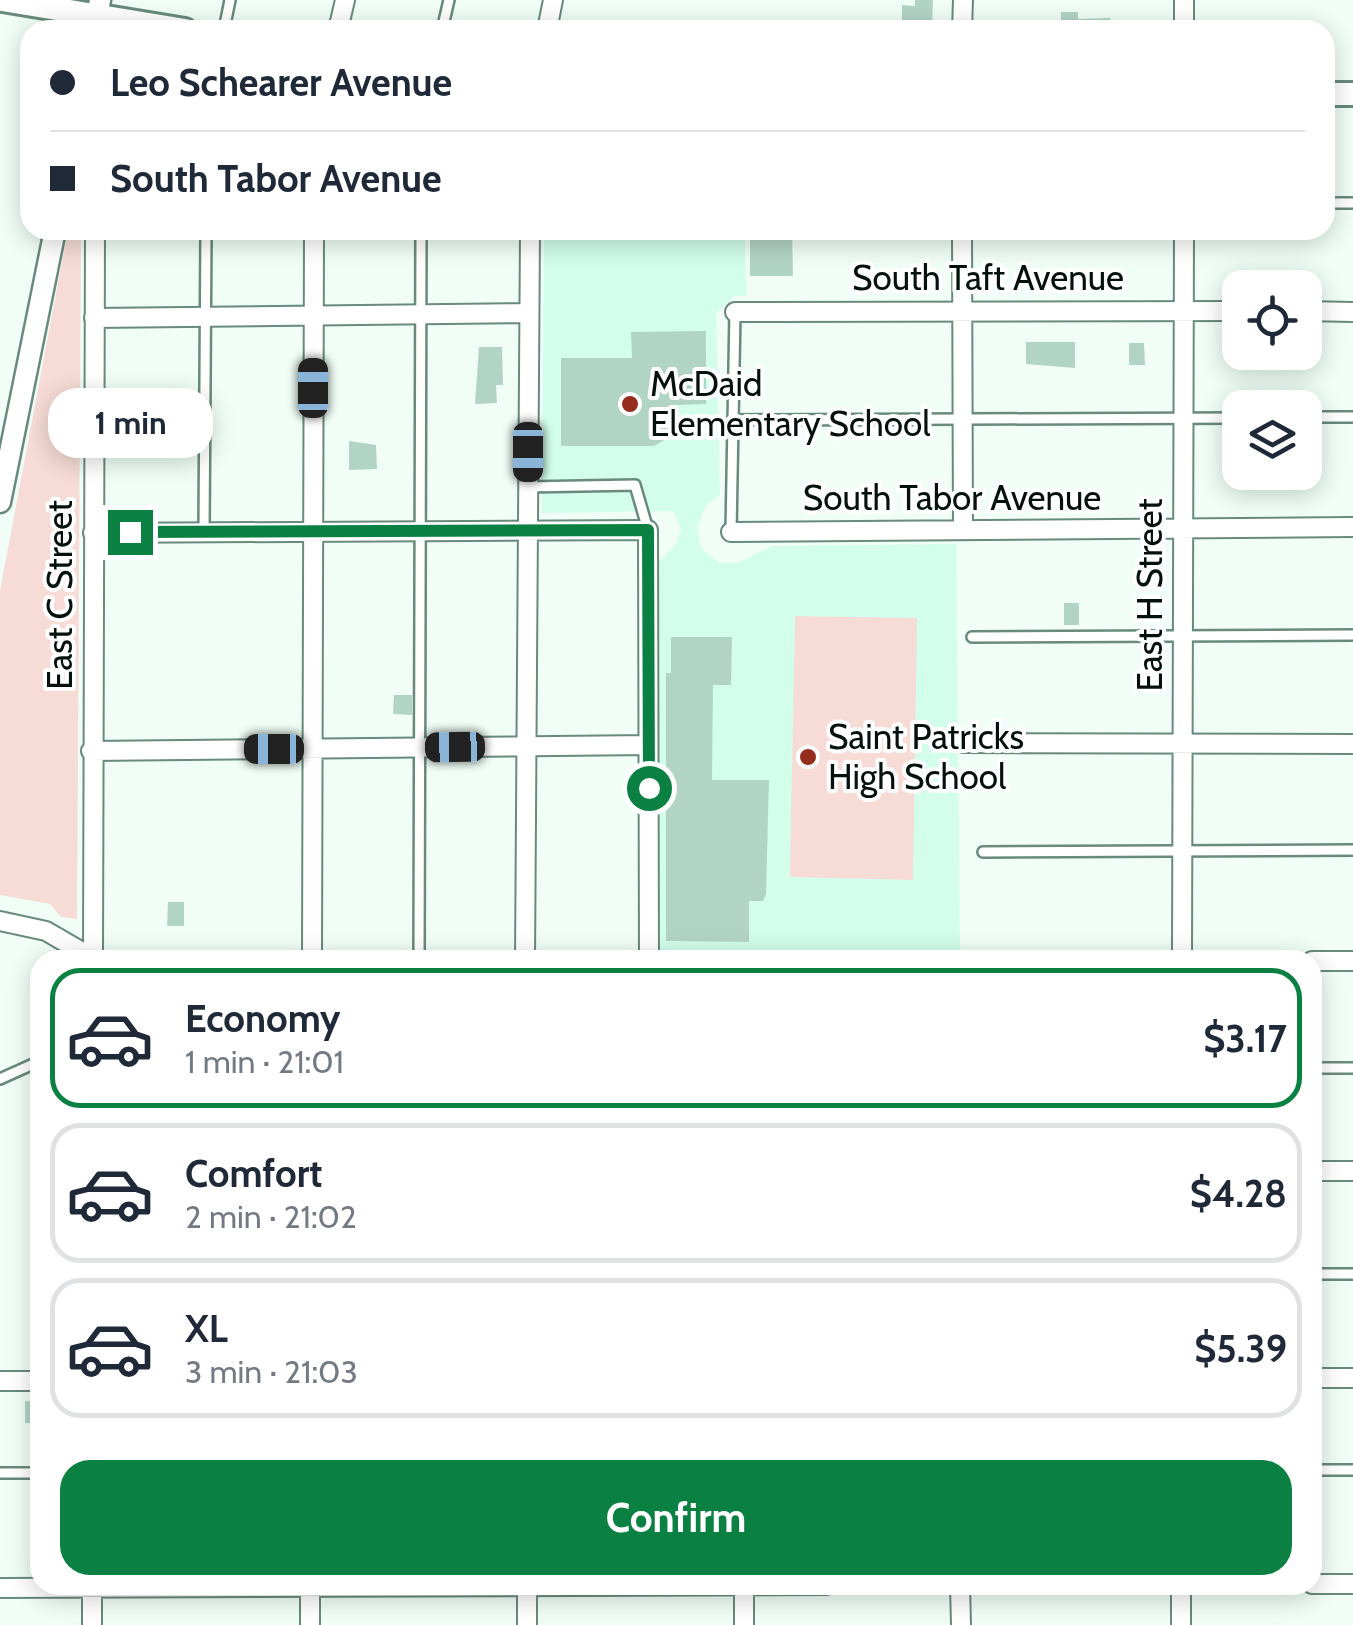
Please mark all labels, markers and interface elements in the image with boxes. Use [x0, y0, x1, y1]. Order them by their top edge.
text: Leo Schearer Avenue [110, 59, 452, 106]
text: South Tabor Avenue [110, 155, 442, 202]
street label: South Taft Avenue [852, 256, 1124, 299]
map controls [1222, 270, 1322, 490]
button: locate [1222, 270, 1322, 370]
car [298, 358, 328, 418]
place label: McDaid Elementary School [650, 362, 931, 445]
callout: 1 min [48, 387, 212, 457]
button: layers [1222, 390, 1322, 490]
marker: McDaid Elementary School [619, 393, 641, 415]
text: 1 min [94, 403, 167, 442]
car [513, 422, 543, 482]
street label: South Tabor Avenue [803, 476, 1101, 519]
street label: East H Street [1128, 498, 1171, 691]
street label: East C Street [38, 500, 81, 690]
route end [108, 510, 153, 555]
place label: Saint Patricks High School [828, 715, 1024, 798]
car [425, 731, 485, 763]
car [244, 734, 304, 764]
marker: Saint Patricks High School [797, 746, 819, 768]
route start [627, 766, 672, 811]
icon: car [65, 993, 155, 1083]
text: Economy [185, 995, 340, 1042]
text: $3.17 [1203, 1015, 1287, 1062]
text: 1 min · 21:01 [185, 1042, 344, 1081]
icon: car [65, 1148, 155, 1238]
text: Comfort [185, 1150, 322, 1197]
text: $4.28 [1190, 1170, 1287, 1217]
text: 2 min · 21:02 [185, 1197, 357, 1236]
icon: car [65, 1303, 155, 1393]
text: XL [185, 1305, 228, 1352]
text: $5.39 [1194, 1325, 1287, 1372]
text: 3 min · 21:03 [185, 1352, 358, 1391]
button: Confirm [60, 1460, 1292, 1575]

